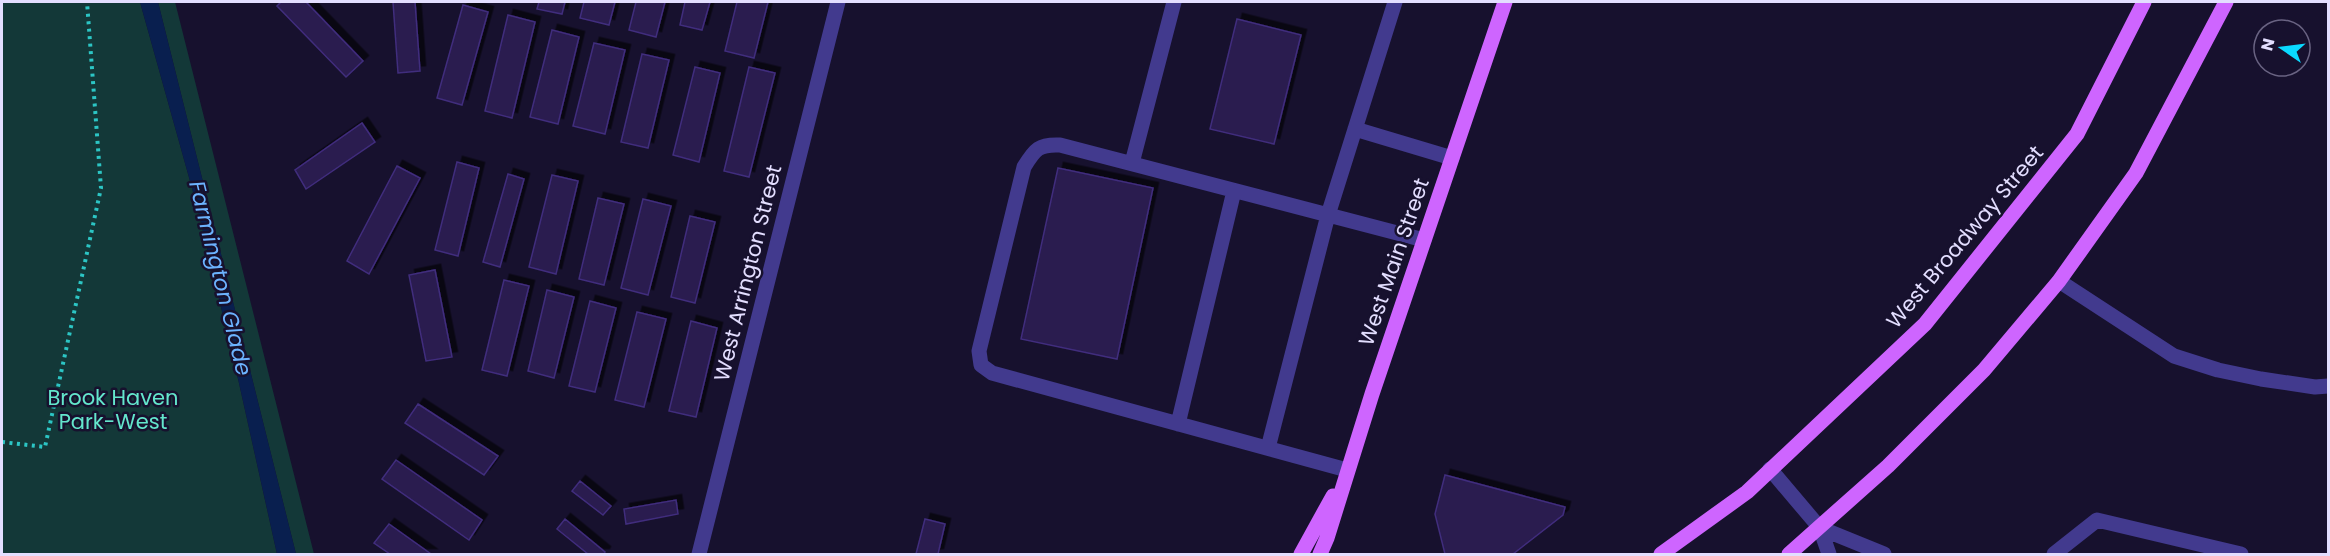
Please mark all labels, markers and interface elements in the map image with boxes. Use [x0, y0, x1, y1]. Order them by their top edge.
north arrow [2252, 18, 2312, 78]
text: N [2255, 36, 2281, 53]
street label: West Broadway Street [1879, 139, 2050, 334]
street label: West Arrington Street [707, 162, 788, 384]
street label: West Main Street [1351, 174, 1436, 350]
water label: Farmington Glade [181, 177, 260, 379]
park label: Brook Haven Park-West [48, 383, 178, 436]

